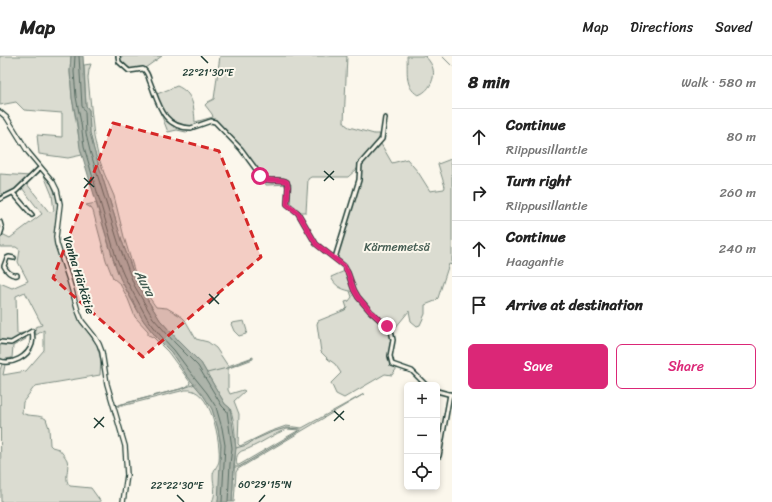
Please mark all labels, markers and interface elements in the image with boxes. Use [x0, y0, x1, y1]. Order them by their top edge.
text: Map [20, 11, 55, 44]
text: Map [582, 15, 608, 40]
text: Directions [630, 15, 693, 40]
text: Saved [715, 15, 752, 40]
text: 22°21'30"E [182, 64, 235, 82]
text: 8 min [468, 67, 510, 97]
text: Walk · 580 m [681, 71, 756, 94]
text: Continue [506, 112, 566, 138]
text: 80 m [727, 125, 756, 148]
icon: ahead [468, 126, 490, 148]
text: Riippusillantie [506, 138, 588, 161]
route start [251, 167, 269, 185]
text: Turn right [506, 168, 571, 194]
text: 260 m [720, 181, 756, 204]
icon: right [468, 182, 490, 204]
text: Riippusillantie [506, 194, 588, 217]
text: Continue [506, 224, 566, 250]
street label: Vanha Härkätie [57, 233, 101, 317]
park label: Kärmemetsä [364, 236, 431, 258]
text: 240 m [719, 237, 756, 260]
icon: ahead [468, 238, 490, 260]
text: Haagantie [506, 250, 564, 273]
water label: Aura [128, 265, 162, 302]
text: Arrive at destination [506, 292, 643, 318]
icon: arrive [468, 294, 490, 316]
route end [378, 317, 396, 335]
button: Save [468, 344, 608, 389]
button: Share [616, 344, 756, 389]
map controls [404, 382, 440, 490]
button: + [404, 382, 440, 418]
button: − [404, 418, 440, 454]
button: locate [404, 454, 440, 490]
text: 60°29'15"N [238, 476, 292, 494]
text: 22°22'30"E [151, 477, 205, 495]

